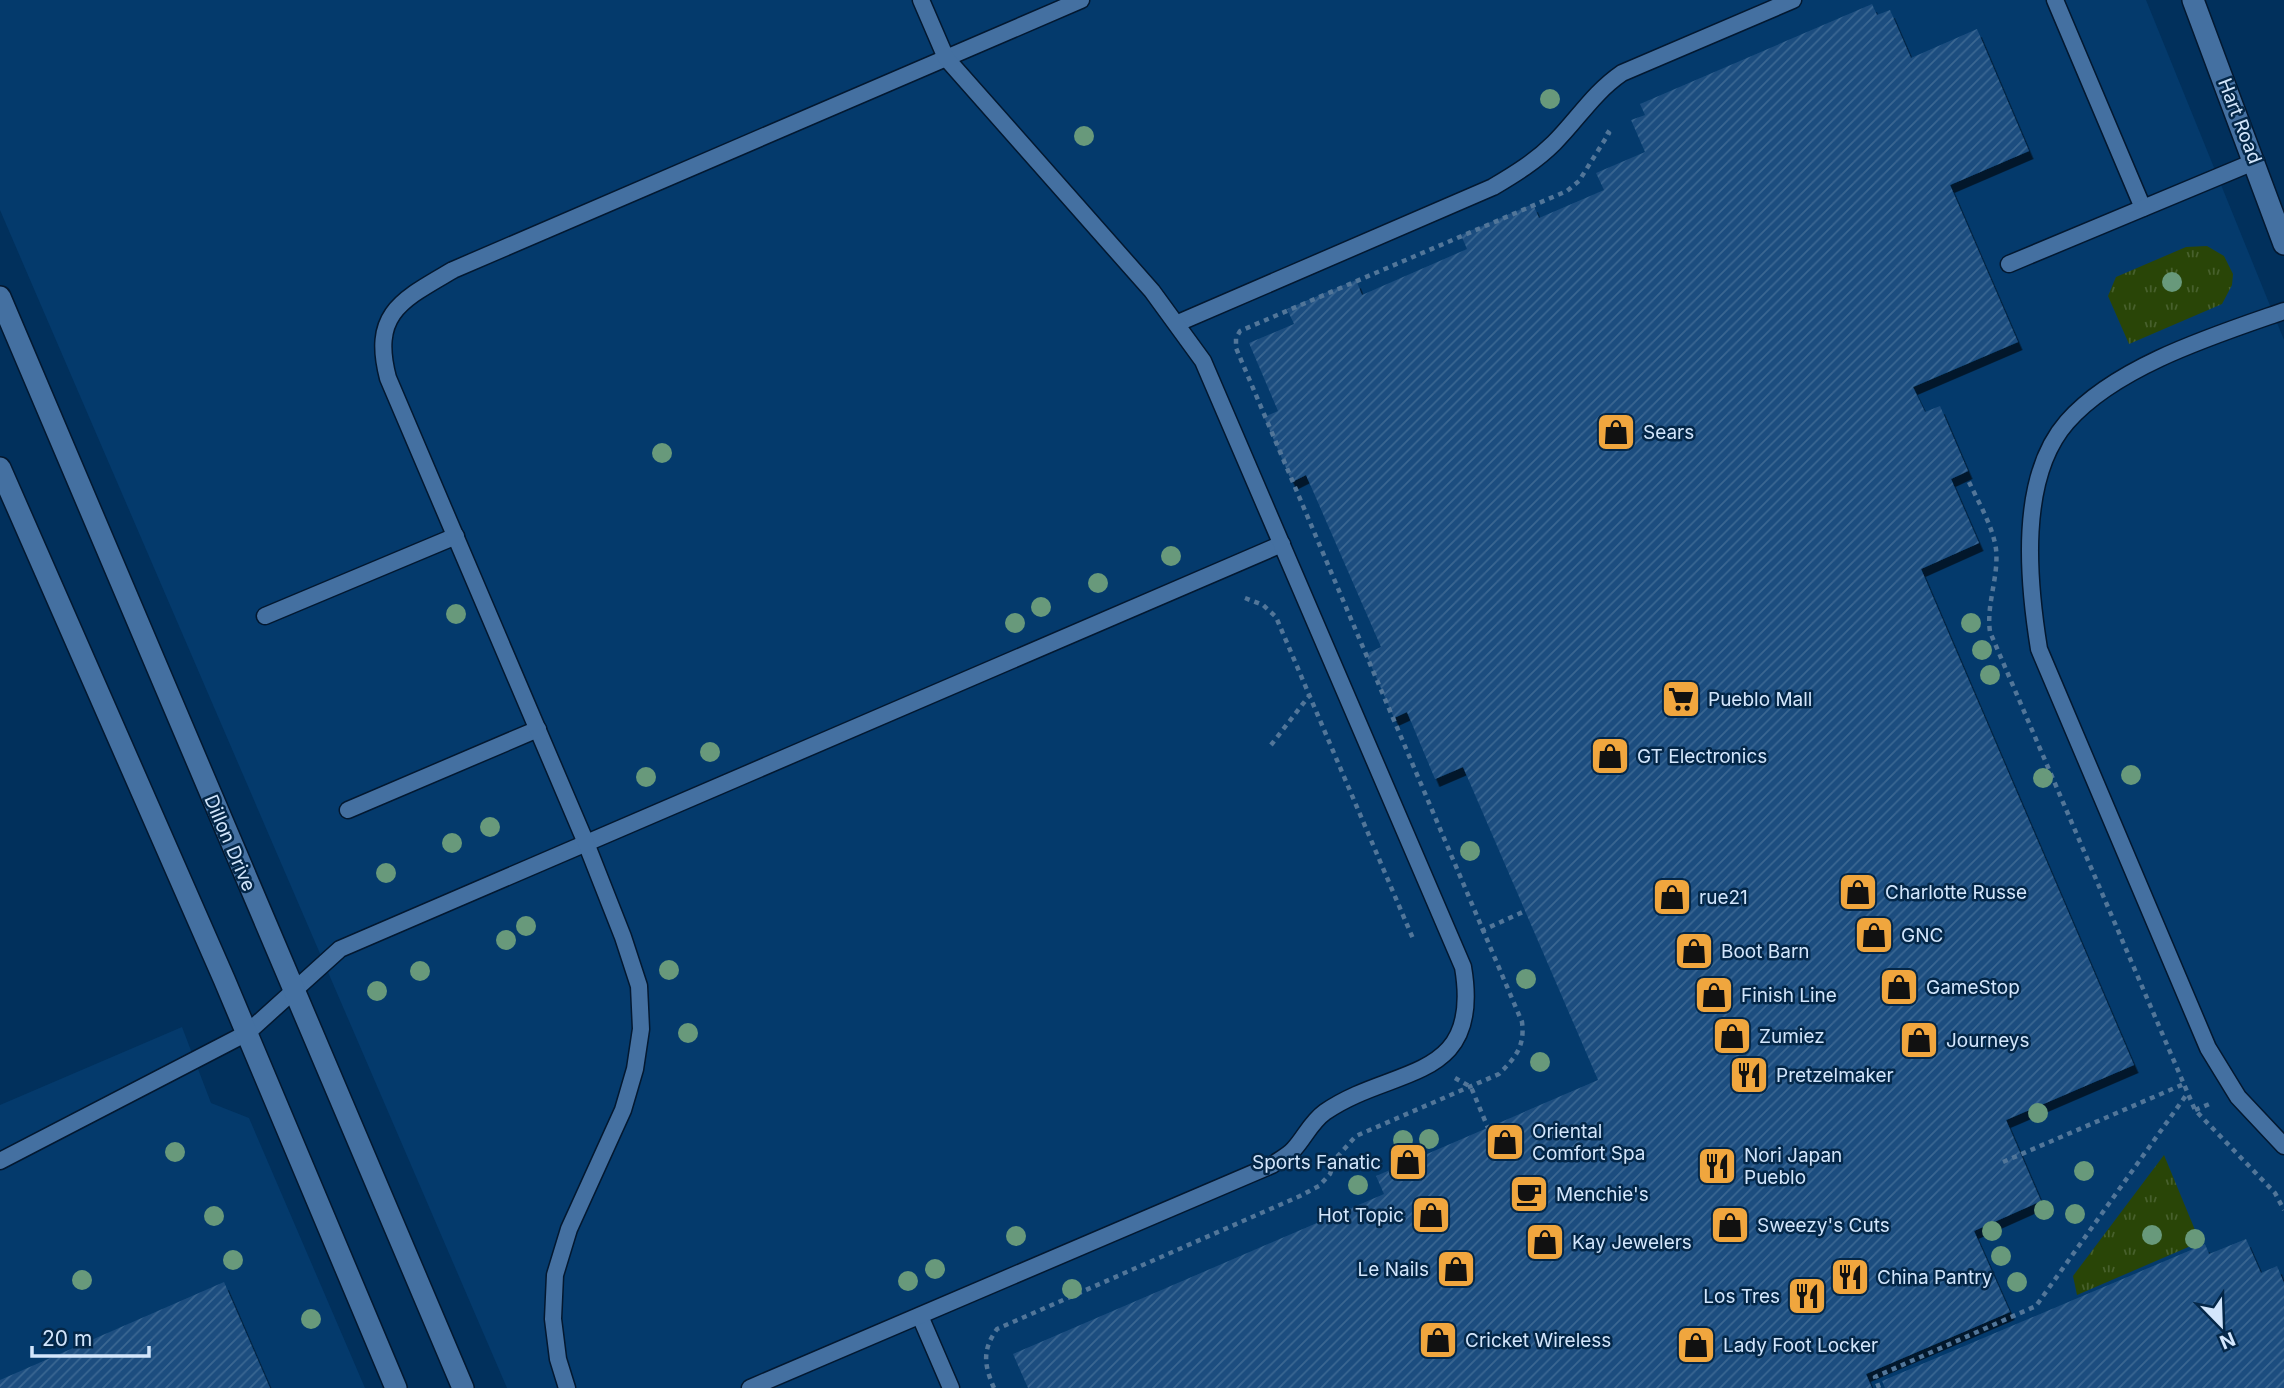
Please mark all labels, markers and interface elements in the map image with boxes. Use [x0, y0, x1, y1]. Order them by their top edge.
street label: Hart Road [2213, 75, 2267, 167]
shop icon: Sears [1595, 411, 1637, 453]
place label: Sears [1643, 421, 1694, 444]
supermarket icon: Pueblo Mall [1660, 678, 1702, 720]
place label: Pueblo Mall [1708, 688, 1812, 711]
shop icon: GT Electronics [1589, 735, 1631, 777]
place label: GT Electronics [1637, 745, 1767, 768]
street label: Dillon Drive [199, 791, 261, 895]
shop icon: Charlotte Russe [1837, 871, 1879, 913]
shop icon: rue21 [1651, 876, 1693, 918]
place label: Charlotte Russe [1885, 881, 2027, 904]
place label: rue21 [1699, 886, 1748, 909]
shop icon: GNC [1853, 914, 1895, 956]
place label: GNC [1901, 924, 1943, 947]
shop icon: Boot Barn [1673, 930, 1715, 972]
place label: Boot Barn [1721, 940, 1810, 963]
shop icon: GameStop [1878, 966, 1920, 1008]
shop icon: Finish Line [1693, 974, 1735, 1016]
place label: GameStop [1926, 976, 2020, 999]
place label: Finish Line [1741, 984, 1837, 1007]
shop icon: Zumiez [1711, 1015, 1753, 1057]
shop icon: Journeys [1898, 1019, 1940, 1061]
place label: Zumiez [1759, 1025, 1825, 1048]
place label: Journeys [1946, 1029, 2030, 1052]
restaurant icon: Pretzelmaker [1728, 1054, 1770, 1096]
place label: Pretzelmaker [1776, 1064, 1894, 1087]
place label: Oriental Comfort Spa [1532, 1120, 1645, 1165]
shop icon: Oriental Comfort Spa [1484, 1121, 1526, 1163]
shop icon: Sports Fanatic [1387, 1141, 1429, 1183]
place label: Nori Japan Pueblo [1744, 1144, 1842, 1189]
restaurant icon: Nori Japan Pueblo [1696, 1145, 1738, 1187]
place label: Sports Fanatic [1252, 1151, 1381, 1174]
cafe icon: Menchie's [1508, 1173, 1550, 1215]
place label: Menchie's [1556, 1183, 1649, 1206]
shop icon: Hot Topic [1410, 1194, 1452, 1236]
place label: Hot Topic [1318, 1204, 1404, 1227]
shop icon: Sweezy's Cuts [1709, 1204, 1751, 1246]
place label: Sweezy's Cuts [1757, 1214, 1890, 1237]
shop icon: Kay Jewelers [1524, 1221, 1566, 1263]
place label: Kay Jewelers [1572, 1231, 1692, 1254]
shop icon: Le Nails [1435, 1248, 1477, 1290]
restaurant icon: China Pantry [1829, 1256, 1871, 1298]
place label: Le Nails [1358, 1258, 1429, 1281]
place label: China Pantry [1877, 1266, 1993, 1289]
restaurant icon: Los Tres [1786, 1275, 1828, 1317]
place label: Los Tres [1703, 1285, 1780, 1308]
north arrow [2186, 1290, 2256, 1360]
scale bar [32, 1314, 149, 1358]
shop icon: Cricket Wireless [1417, 1319, 1459, 1361]
shop icon: Lady Foot Locker [1675, 1324, 1717, 1366]
text: 20 m [42, 1326, 92, 1351]
text: N [2216, 1327, 2239, 1354]
place label: Cricket Wireless [1465, 1329, 1611, 1352]
place label: Lady Foot Locker [1723, 1334, 1878, 1357]

